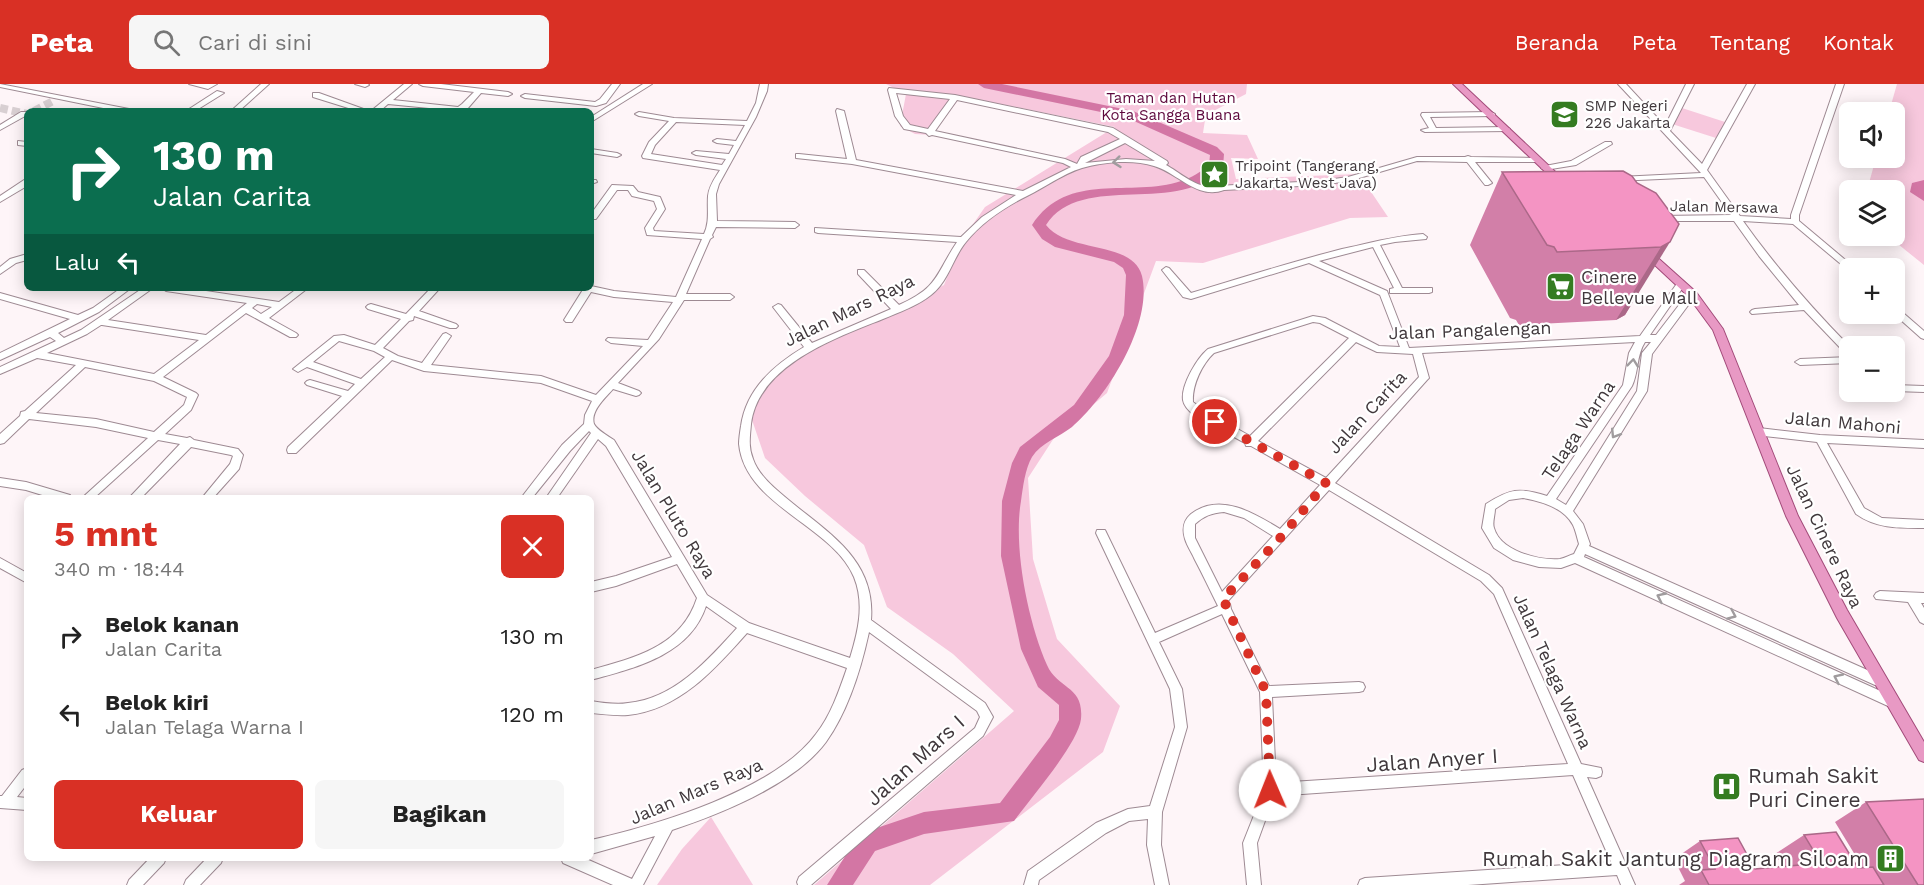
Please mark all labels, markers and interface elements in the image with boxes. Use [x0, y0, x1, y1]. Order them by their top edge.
search box [129, 15, 549, 69]
text: Peta [30, 26, 93, 59]
icon: search [150, 26, 183, 59]
text: Cari di sini [198, 30, 312, 55]
text: Beranda [1515, 30, 1599, 55]
text: Peta [1632, 30, 1677, 55]
text: Tentang [1710, 30, 1790, 55]
text: Kontak [1823, 30, 1894, 55]
park label: Taman dan Hutan Kota Sangga Buana [1101, 89, 1241, 124]
place label: SMP Negeri 226 Jakarta [1585, 97, 1671, 132]
school or university icon: SMP Negeri 226 Jakarta [1548, 99, 1580, 131]
map controls [1839, 102, 1905, 402]
button: sound [1839, 102, 1905, 168]
text: 130 m [153, 131, 275, 180]
icon: right [54, 132, 132, 210]
one-way arrow [1113, 156, 1122, 168]
place label: Tripoint (Tangerang, Jakarta, West Java) [1235, 157, 1379, 192]
place icon: Tripoint (Tangerang, Jakarta, West Java) [1198, 159, 1230, 191]
button: layers [1839, 180, 1905, 246]
text: Jalan Carita [153, 181, 311, 213]
street label: Jalan Mersawa [1670, 197, 1779, 217]
icon: left [112, 246, 145, 279]
text: Lalu [54, 250, 100, 275]
button: + [1839, 258, 1905, 324]
place label: Cinere Bellevue Mall [1581, 266, 1698, 308]
street label: Jalan Mars Raya [781, 269, 917, 351]
supermarket icon: Cinere Bellevue Mall [1544, 270, 1576, 302]
street label: Jalan Pangalengan [1388, 317, 1552, 343]
button: − [1839, 336, 1905, 402]
one-way arrow [1626, 358, 1639, 367]
street label: Jalan Carita [1323, 366, 1411, 458]
street label: Telaga Warna [1537, 376, 1619, 484]
pin [1189, 396, 1240, 447]
icon: arrive [1198, 405, 1231, 438]
street label: Jalan Mahoni [1784, 406, 1902, 438]
one-way arrow [1611, 428, 1623, 438]
street label: Jalan Pluto Raya [627, 446, 721, 582]
street label: Jalan Cinere Raya [1782, 461, 1868, 611]
text: 5 mnt [54, 513, 157, 555]
button: close [501, 515, 564, 578]
text: 340 m · 18:44 [54, 557, 184, 581]
street label: Jalan Telaga Warna [1509, 590, 1597, 752]
one-way arrow [1657, 592, 1668, 604]
one-way arrow [1725, 608, 1736, 620]
text: Belok kanan [105, 612, 239, 637]
icon: right [54, 620, 87, 653]
text: 130 m [500, 624, 564, 649]
text: Jalan Carita [105, 637, 222, 661]
one-way arrow [1834, 674, 1845, 686]
text: Belok kiri [105, 690, 209, 715]
icon: left [54, 698, 87, 731]
text: 120 m [500, 702, 564, 727]
street label: Jalan Mars I [861, 709, 969, 811]
text: Jalan Telaga Warna I [105, 715, 304, 739]
street label: Jalan Anyer I [1365, 743, 1499, 777]
street label: Jalan Mars Raya [627, 754, 765, 828]
position arrow [1238, 758, 1302, 822]
place label: Rumah Sakit Puri Cinere [1748, 763, 1878, 812]
hospital icon: Rumah Sakit Puri Cinere [1711, 771, 1743, 803]
button: Keluar [54, 780, 303, 849]
button: Bagikan [315, 780, 564, 849]
building icon: Rumah Sakit Jantung Diagram Siloam [1874, 842, 1906, 874]
place label: Rumah Sakit Jantung Diagram Siloam [1482, 846, 1869, 871]

